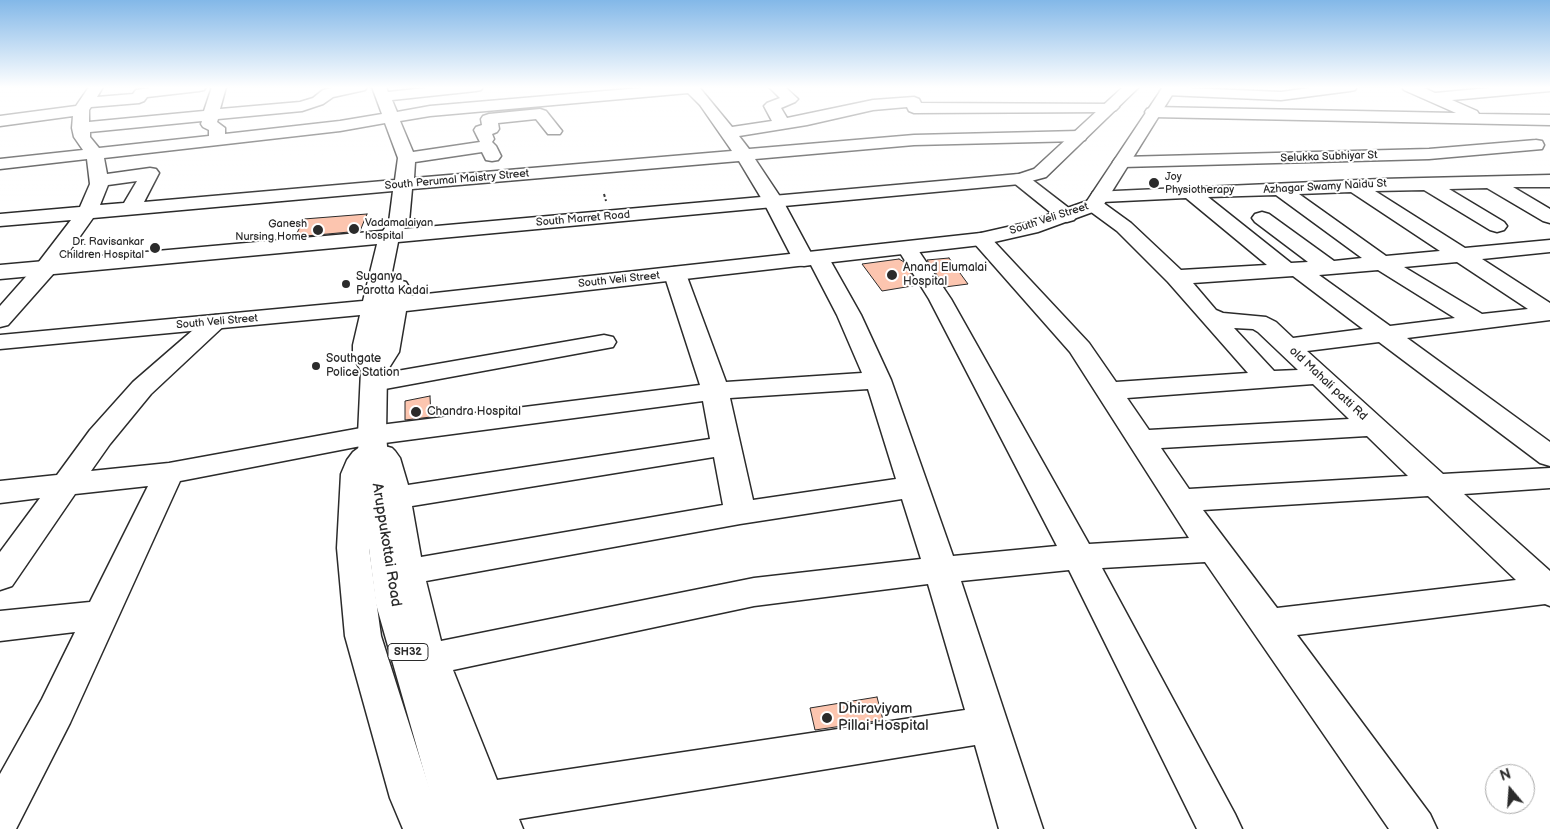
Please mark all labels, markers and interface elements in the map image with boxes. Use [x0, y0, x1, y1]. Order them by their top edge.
street label: Selukka Subhiyar St [1280, 149, 1378, 165]
street label: South Perumal Maistry Street [384, 167, 530, 193]
place label: Joy Physiotherapy [1165, 170, 1234, 196]
marker: Joy Physiotherapy [1147, 176, 1161, 190]
street label: Azhagar Swamy Naidu St [1263, 177, 1387, 197]
street label: South Veli Street [1008, 200, 1090, 238]
street label: South Marret Road [535, 208, 631, 230]
place label: Vadamalaiyan hospital [365, 216, 433, 242]
place label: Ganesh Nursing Home [235, 217, 307, 243]
marker: Vadamalaiyan hospital [347, 222, 361, 236]
marker: Ganesh Nursing Home [311, 223, 325, 237]
place label: Dr. Ravisankar Children Hospital [59, 235, 144, 261]
marker: Dr. Ravisankar Children Hospital [148, 241, 162, 255]
place label: Anand Elumalai Hospital [903, 261, 987, 289]
marker: Anand Elumalai Hospital [885, 268, 899, 282]
street label: South Veli Street [578, 269, 660, 291]
place label: Suganya Parotta Kadai [356, 270, 429, 298]
marker: Suganya Parotta Kadai [340, 278, 352, 290]
street label: South Veli Street [176, 312, 258, 332]
street label: old Mahali patti Rd [1286, 344, 1370, 424]
place label: Southgate Police Station [326, 352, 400, 380]
marker: Southgate Police Station [310, 360, 322, 372]
marker: Chandra Hospital [409, 405, 423, 419]
place label: Chandra Hospital [427, 405, 521, 419]
street label: Aruppukottai Road [367, 482, 405, 608]
road number: SH32 [388, 644, 428, 660]
place label: Dhiraviyam Pillai Hospital [838, 700, 929, 735]
marker: Dhiraviyam Pillai Hospital [820, 711, 834, 725]
north arrow [1485, 764, 1535, 814]
text: N [1498, 766, 1513, 785]

